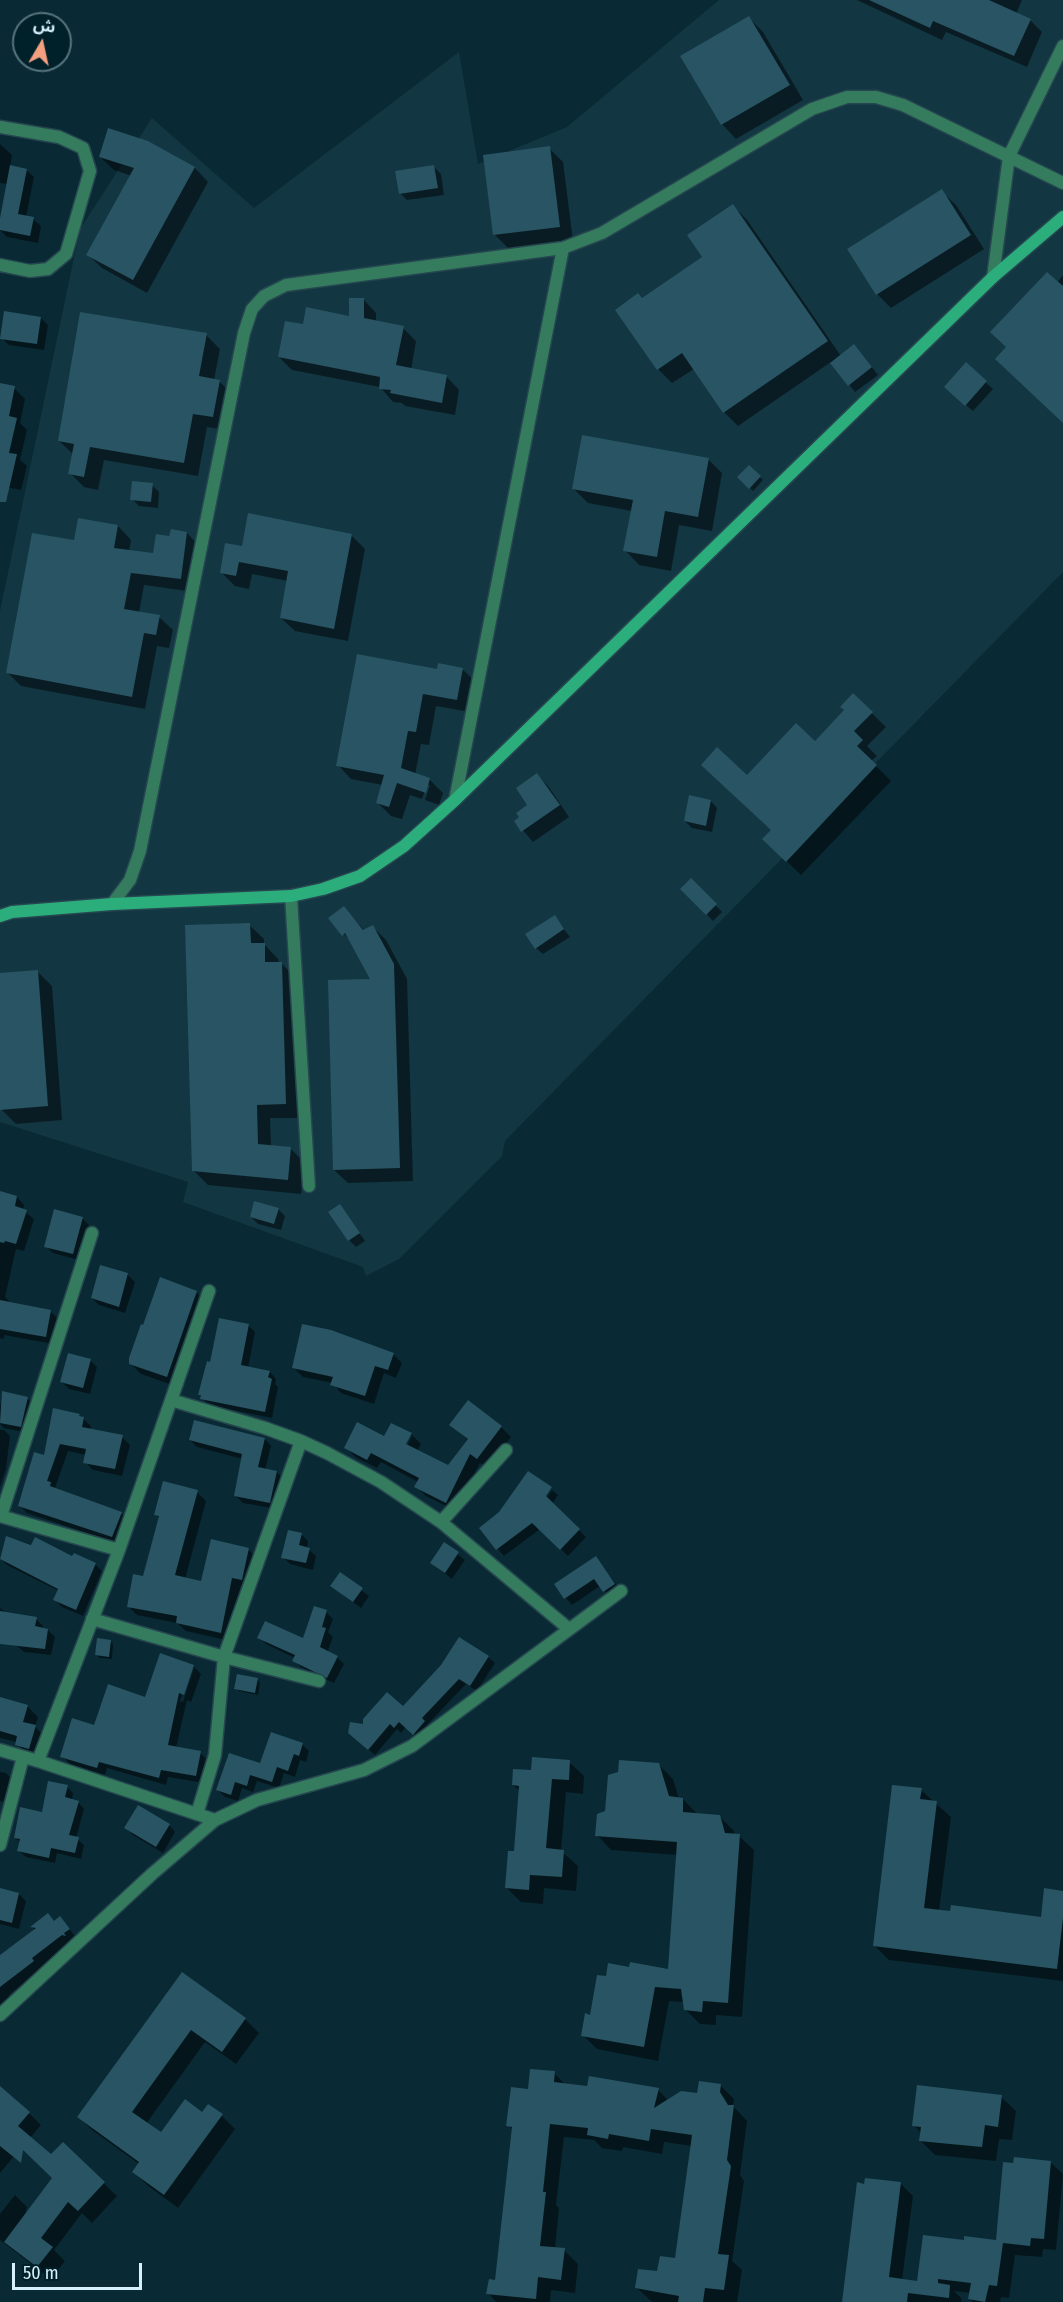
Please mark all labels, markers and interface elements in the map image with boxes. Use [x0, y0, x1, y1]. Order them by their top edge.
north arrow [12, 12, 72, 72]
text: ش [32, 15, 57, 37]
scale bar [15, 2251, 146, 2289]
text: 50 m [23, 2262, 59, 2284]

